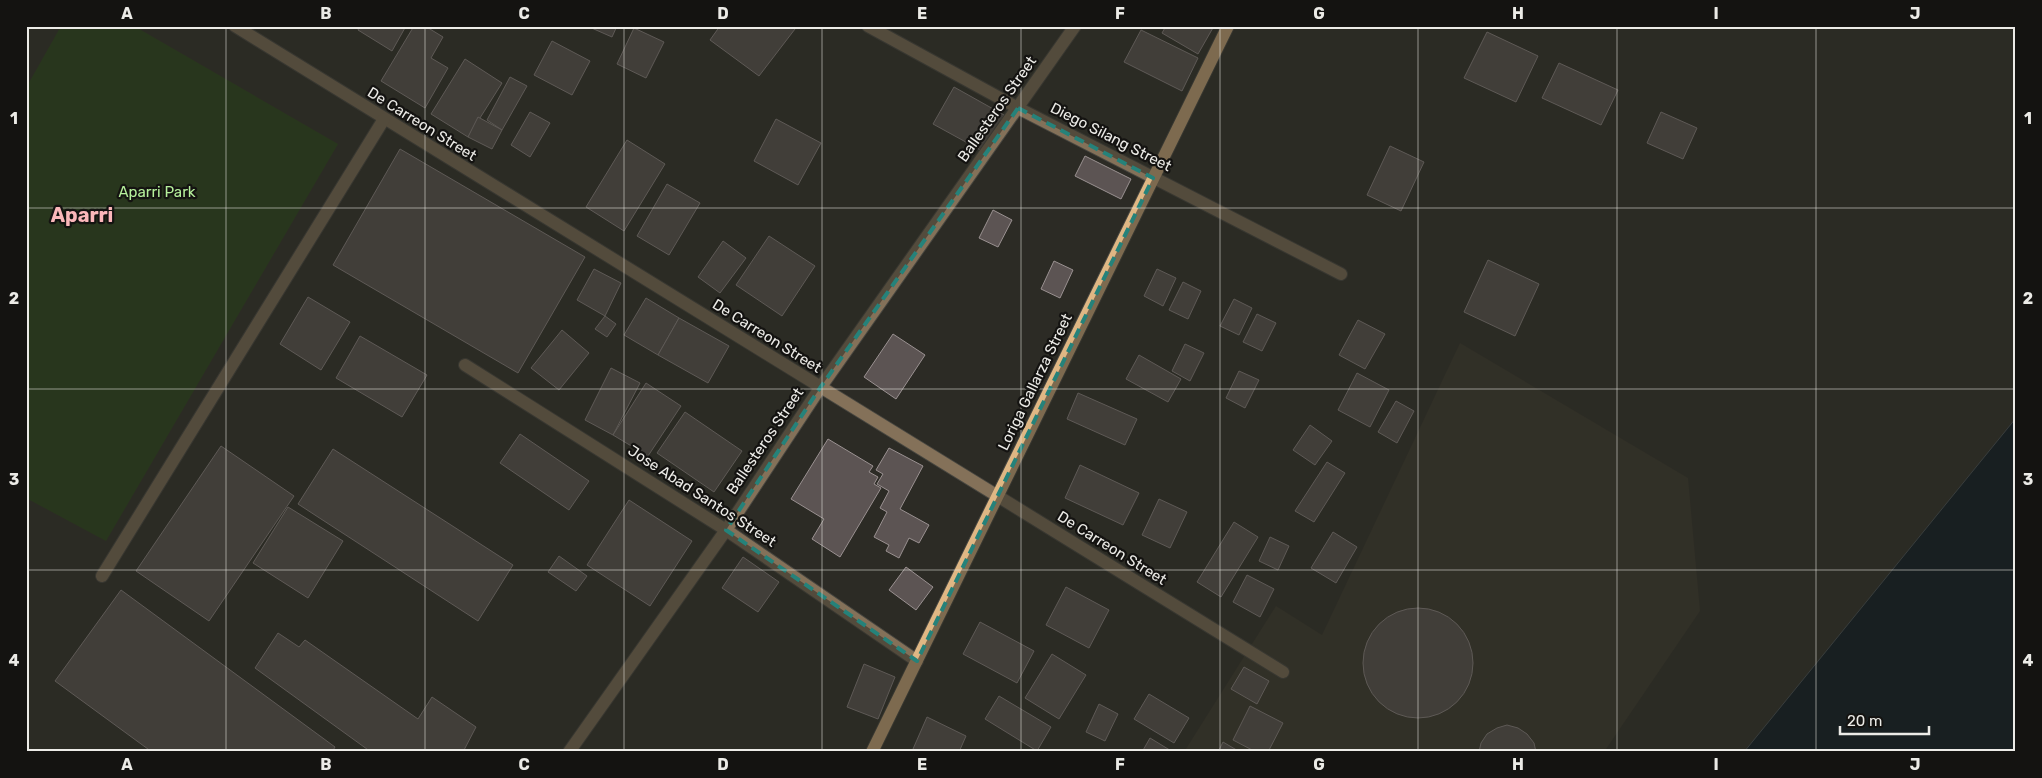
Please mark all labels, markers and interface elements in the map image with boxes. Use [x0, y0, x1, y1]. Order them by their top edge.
text: A [121, 4, 133, 23]
text: B [320, 4, 332, 23]
text: C [518, 4, 530, 23]
text: D [717, 4, 729, 23]
text: E [917, 4, 927, 23]
text: F [1115, 4, 1125, 23]
text: G [1313, 4, 1325, 23]
text: H [1512, 4, 1524, 23]
text: I [1713, 4, 1719, 23]
text: J [1910, 4, 1920, 23]
street label: Ballesteros Street [954, 53, 1040, 165]
street label: De Carreon Street [364, 83, 480, 165]
street label: Diego Silang Street [1047, 99, 1175, 175]
text: 1 [10, 109, 18, 128]
text: 1 [2024, 109, 2032, 128]
park label: Aparri Park [118, 183, 196, 201]
district label: Aparri [51, 203, 113, 227]
text: 2 [9, 289, 19, 308]
text: 2 [2023, 289, 2033, 308]
street label: De Carreon Street [709, 295, 825, 377]
street label: Loriga Gallarza Street [994, 311, 1076, 453]
street label: Ballesteros Street [723, 384, 807, 498]
street label: Jose Abad Santos Street [625, 441, 780, 551]
text: 3 [9, 470, 19, 489]
text: 3 [2023, 470, 2033, 489]
street label: De Carreon Street [1054, 507, 1170, 589]
text: 4 [9, 651, 20, 670]
text: 4 [2023, 651, 2034, 670]
scale bar [1840, 703, 1928, 735]
text: 20 m [1847, 712, 1882, 730]
text: A [121, 755, 133, 774]
text: B [320, 755, 332, 774]
text: C [518, 755, 530, 774]
text: D [717, 755, 729, 774]
text: E [917, 755, 927, 774]
text: F [1115, 755, 1125, 774]
text: G [1313, 755, 1325, 774]
text: H [1512, 755, 1524, 774]
text: I [1713, 755, 1719, 774]
text: J [1910, 755, 1920, 774]

